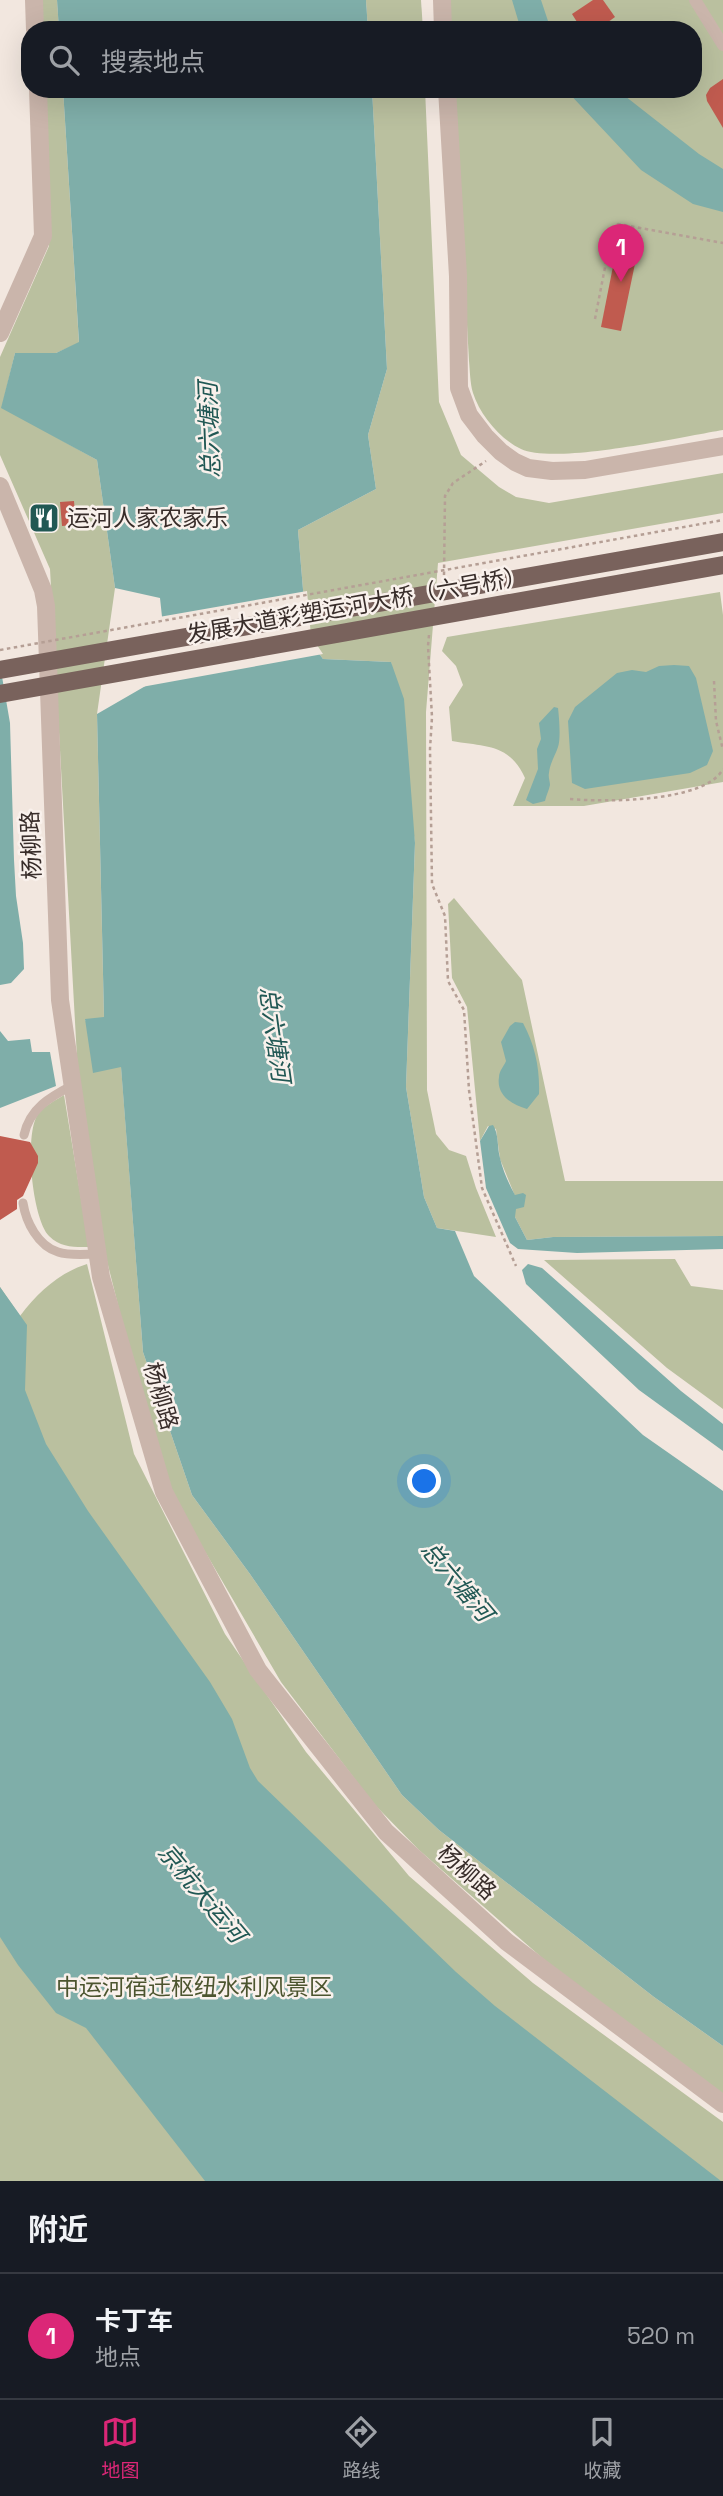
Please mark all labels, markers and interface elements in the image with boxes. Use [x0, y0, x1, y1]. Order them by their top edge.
search box [21, 21, 702, 98]
icon: search [45, 41, 83, 79]
text: 搜索地点 [101, 45, 205, 79]
pin: 1 [598, 224, 644, 282]
water label: 总六塘河 [192, 377, 226, 479]
restaurant icon: 运河人家农家乐 [27, 501, 61, 535]
place label: 运河人家农家乐 [67, 503, 228, 533]
street label: 发展大道彩塑运河大桥（六号桥） [185, 560, 529, 650]
street label: 杨柳路 [15, 810, 47, 880]
water label: 总六塘河 [253, 984, 298, 1088]
street label: 杨柳路 [137, 1359, 185, 1433]
your location [407, 1464, 441, 1498]
water label: 总六塘河 [414, 1534, 502, 1631]
water label: 京杭大运河 [152, 1837, 255, 1952]
street label: 杨柳路 [431, 1838, 503, 1906]
park label: 中运河宿迁枢纽水利风景区 [56, 1972, 332, 2002]
text: 附近 [28, 2210, 88, 2249]
text: 卡丁车 [95, 2304, 173, 2338]
text: 1 [46, 2321, 56, 2351]
text: 520 m [627, 2321, 695, 2351]
text: 地点 [95, 2342, 141, 2372]
tab: 地图 [101, 2413, 140, 2483]
tab: 路线 [342, 2413, 381, 2483]
tab: 收藏 [583, 2413, 622, 2483]

